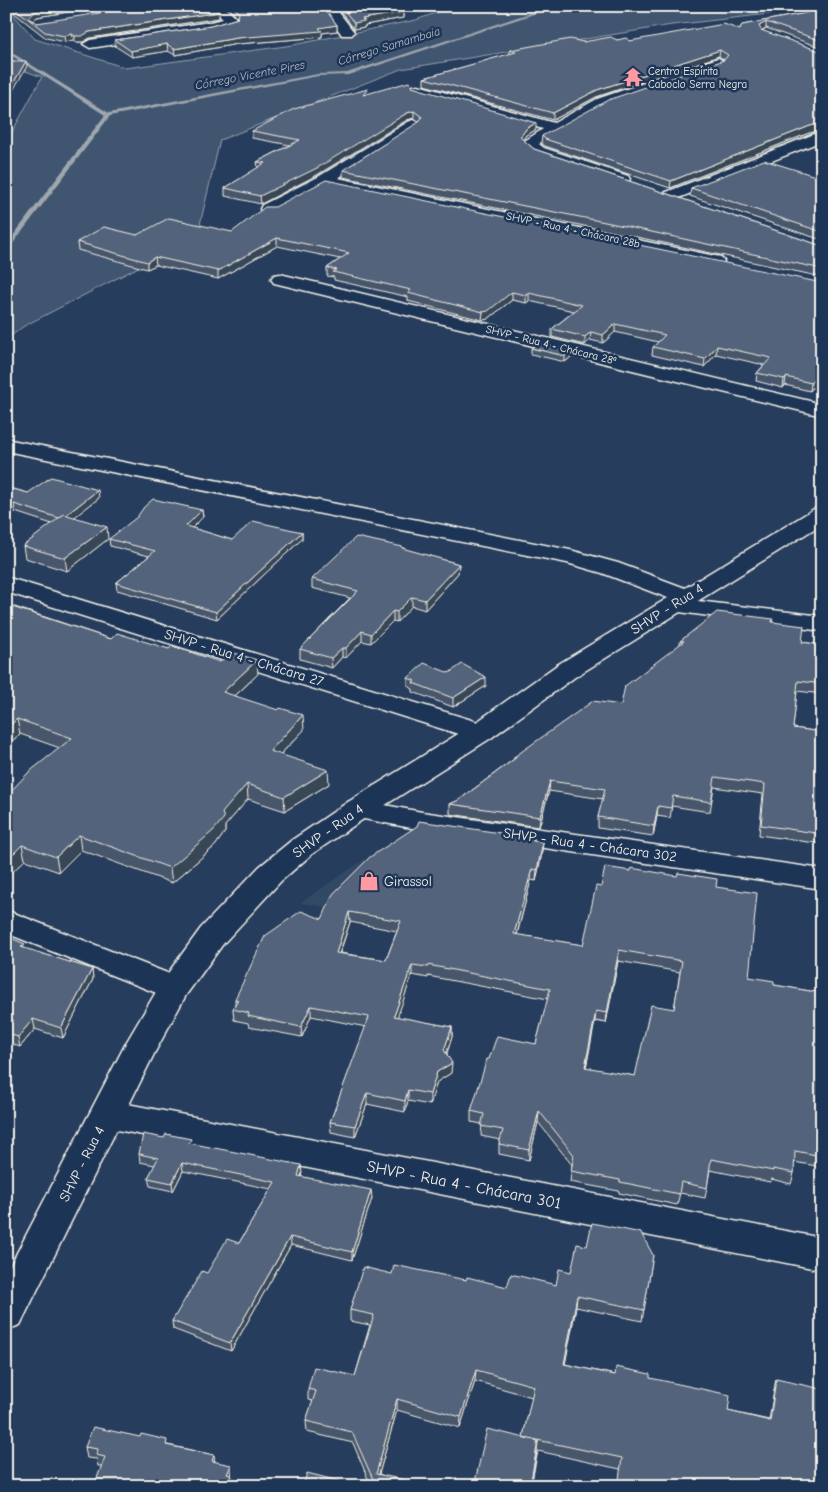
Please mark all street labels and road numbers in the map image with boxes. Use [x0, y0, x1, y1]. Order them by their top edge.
street label: SHVP - Rua 4 - Chácara 28b [505, 209, 641, 251]
street label: SHVP - Rua 4 - Chácara 28ª [484, 322, 618, 368]
street label: SHVP - Rua 4 [628, 580, 707, 638]
street label: SHVP - Rua 4 - Chácara 27 [162, 626, 326, 690]
street label: SHVP - Rua 4 [289, 800, 367, 862]
street label: SHVP - Rua 4 - Chácara 302 [502, 824, 678, 866]
street label: SHVP - Rua 4 [56, 1123, 108, 1205]
street label: SHVP - Rua 4 - Chácara 301 [365, 1157, 563, 1213]

